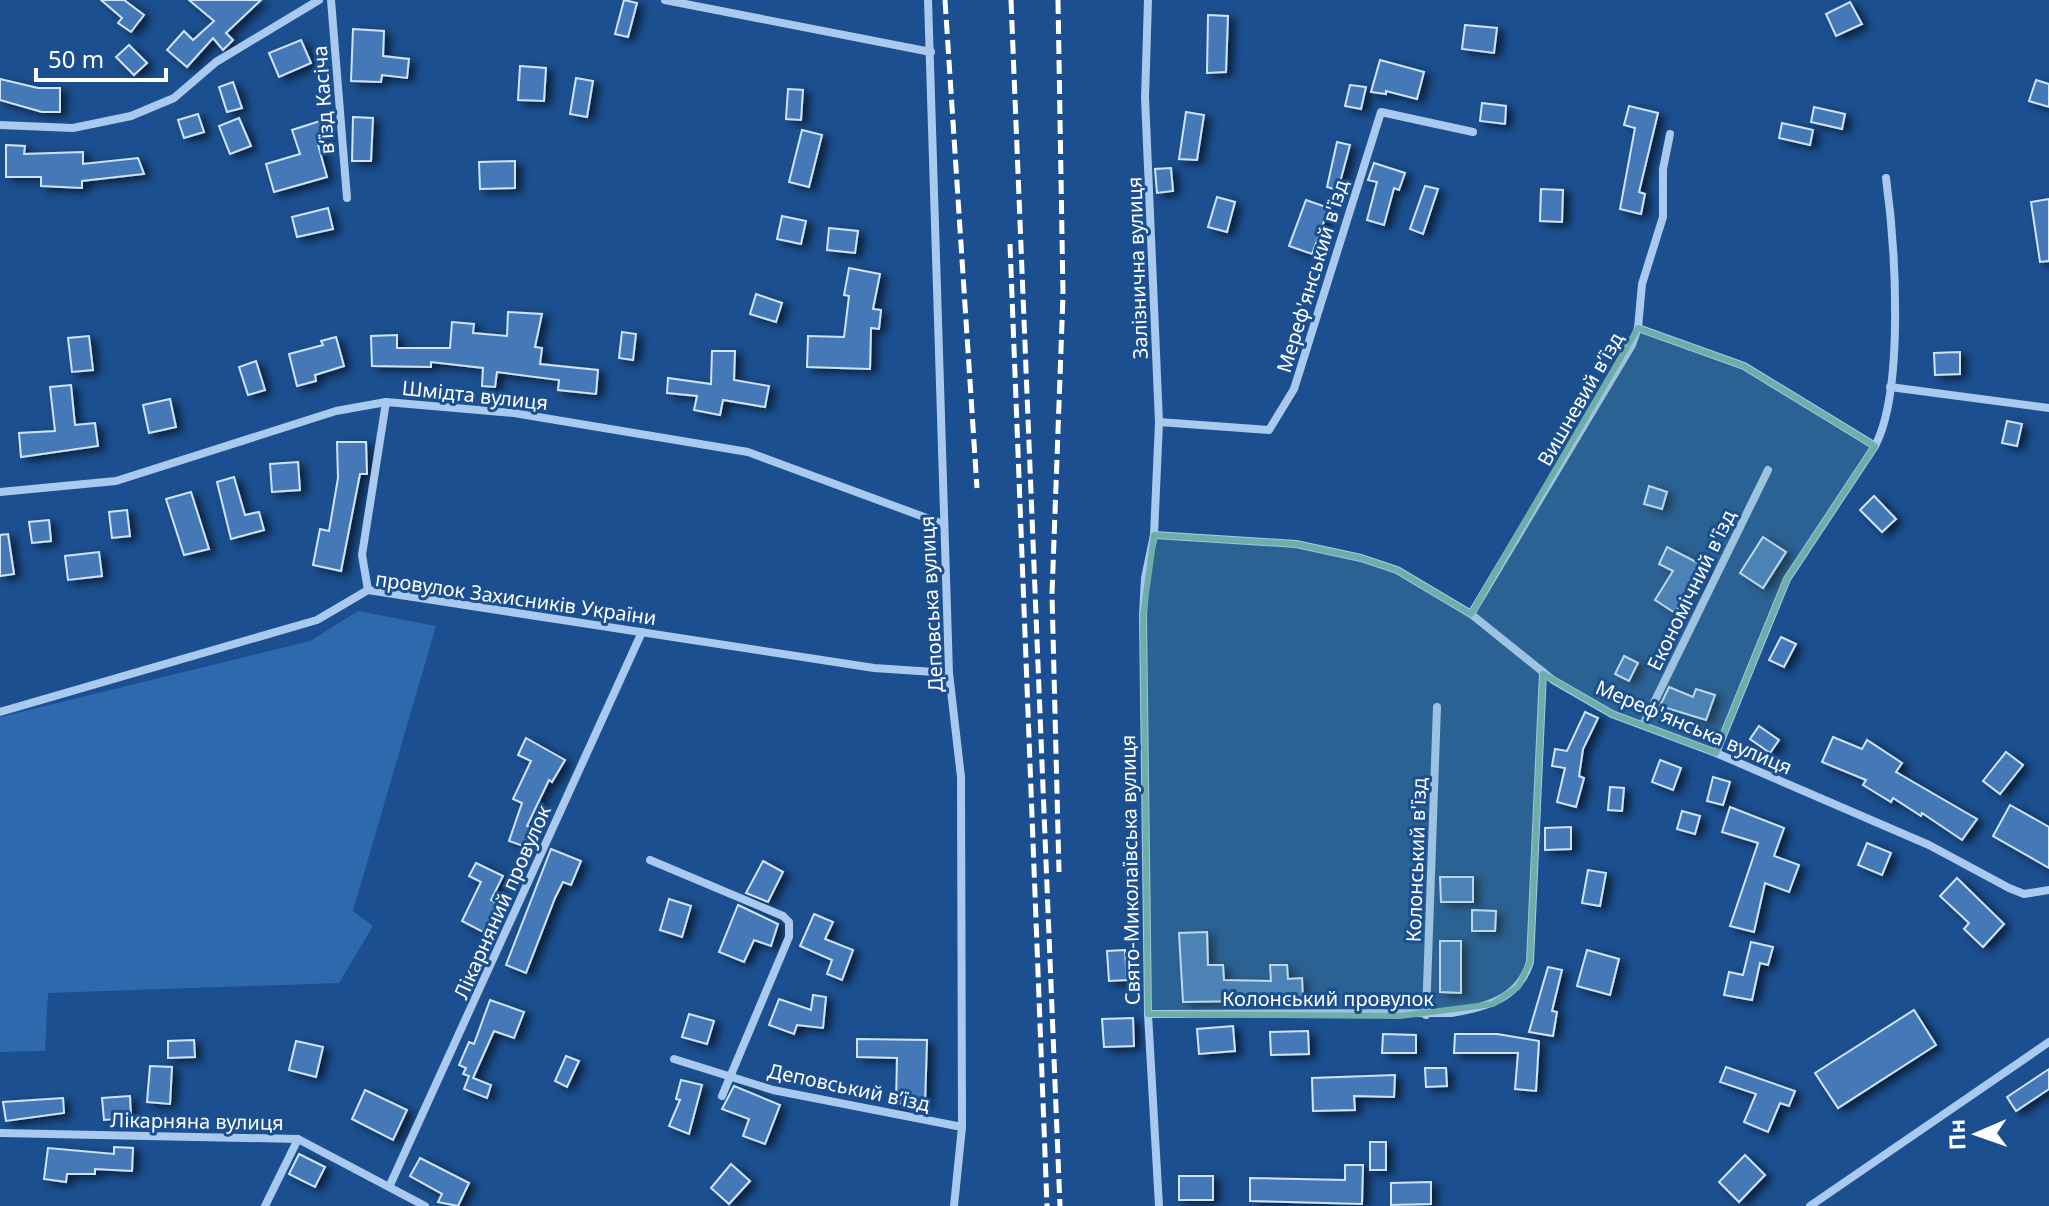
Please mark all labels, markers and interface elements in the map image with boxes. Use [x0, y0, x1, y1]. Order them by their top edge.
scale bar [36, 32, 166, 82]
text: 50 m [48, 42, 104, 75]
street label: в’їзд Касіча [306, 45, 340, 155]
street label: Залізнична вулиця [1120, 176, 1154, 360]
street label: Мереф'янський в'їзд [1270, 176, 1354, 376]
street label: Вишневий в’їзд [1531, 327, 1629, 471]
street label: Шмідта вулиця [401, 374, 549, 416]
street label: Економічний в'їзд [1640, 505, 1742, 675]
street label: Деповська вулиця [913, 515, 949, 693]
street label: провулок Захисників України [374, 565, 658, 631]
street label: Мереф'янська вулиця [1592, 673, 1796, 781]
street label: Свято-Миколаївська вулиця [1114, 735, 1146, 1005]
street label: Колонський в'їзд [1400, 777, 1432, 943]
street label: Лікарняний провулок [447, 801, 557, 1003]
street label: Колонський провулок [1222, 985, 1434, 1012]
street label: Деповський в’їзд [766, 1057, 932, 1117]
north arrow [1937, 1094, 2017, 1174]
street label: Лікарняна вулиця [110, 1106, 284, 1136]
text: Пн [1940, 1119, 1972, 1151]

